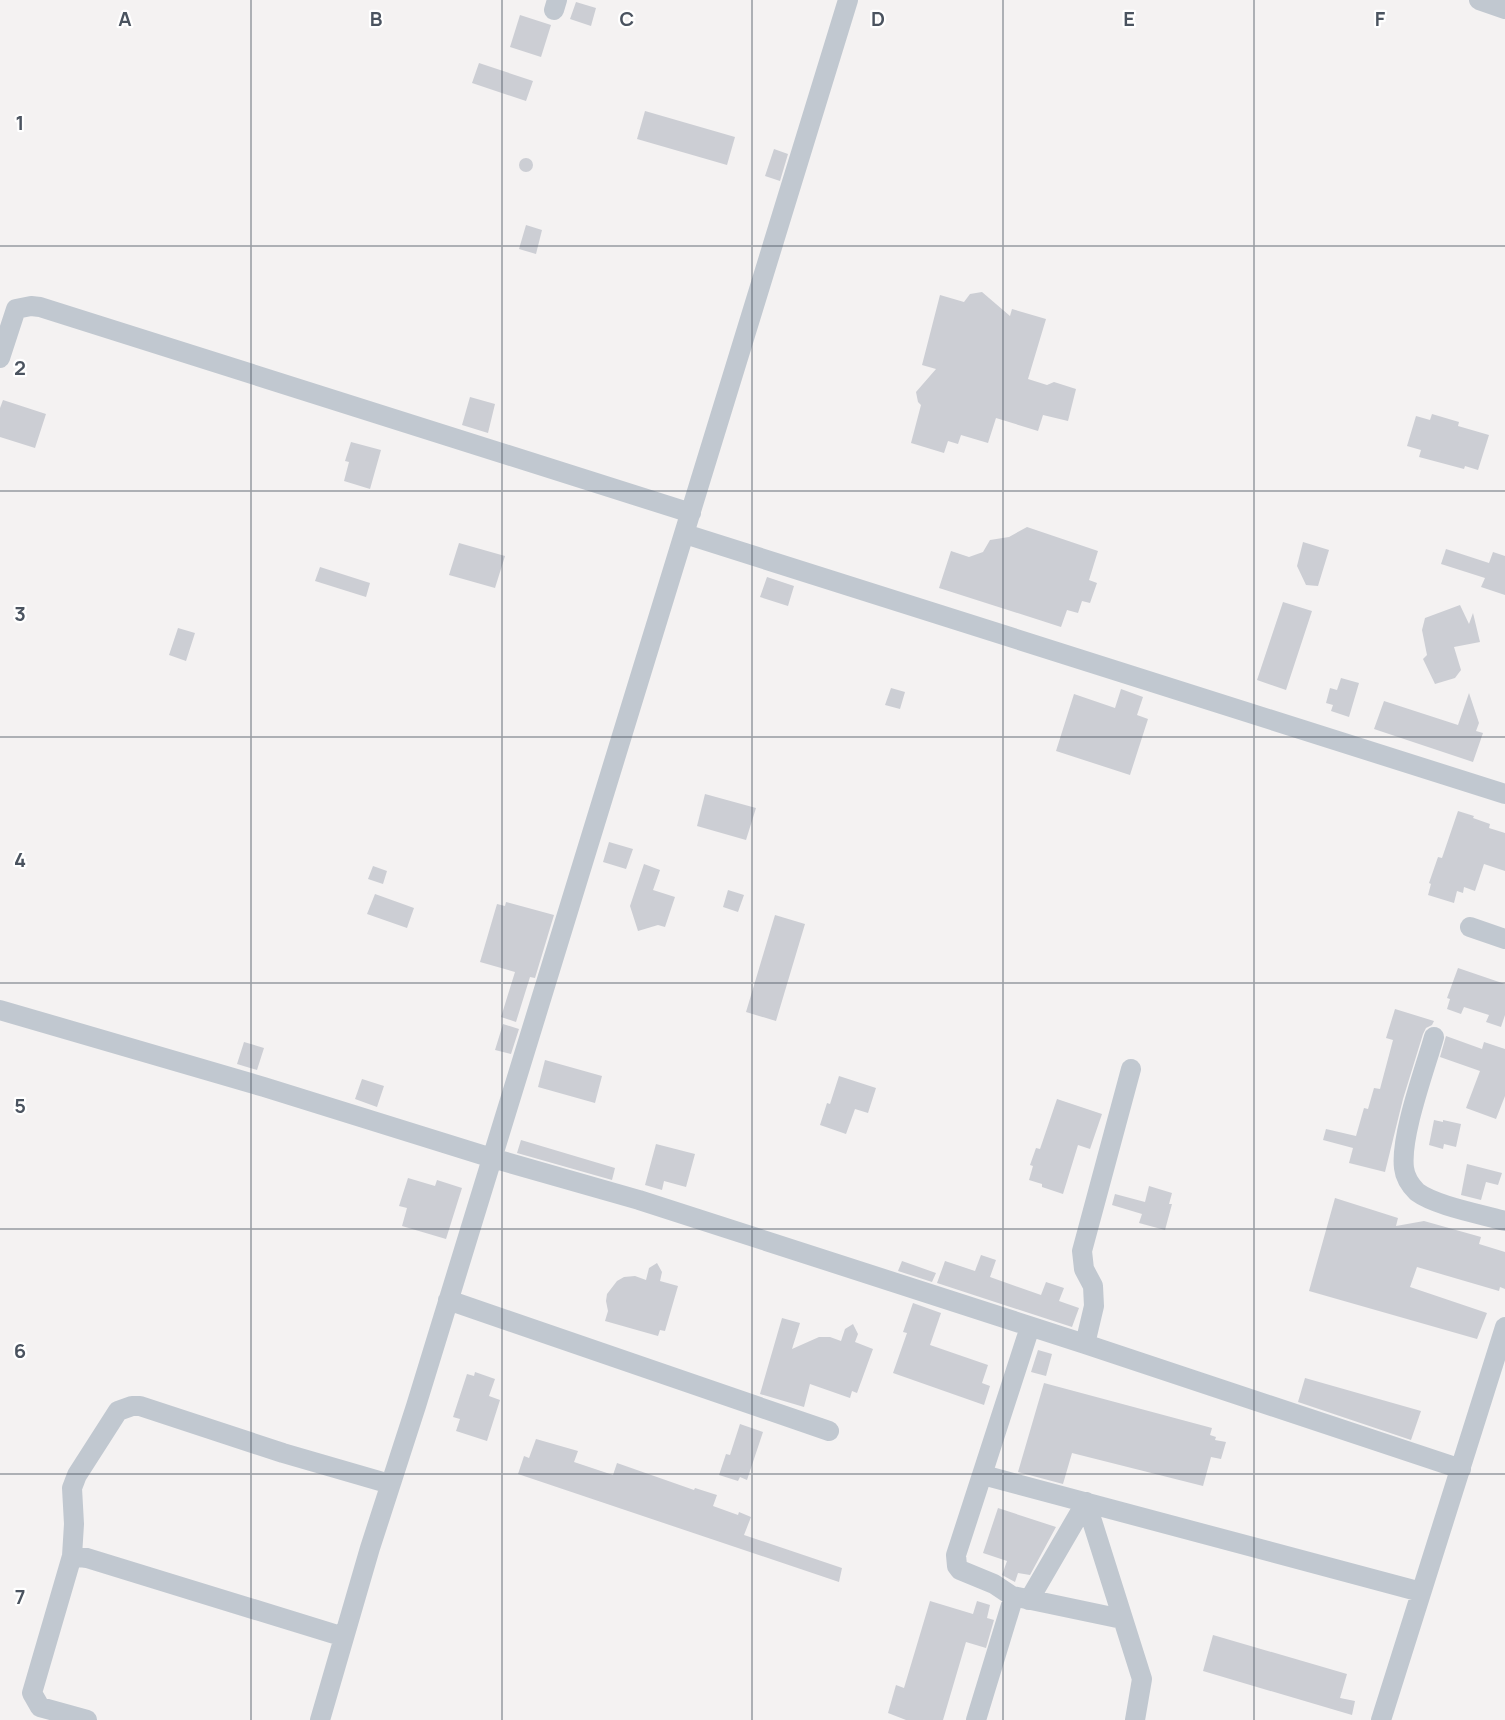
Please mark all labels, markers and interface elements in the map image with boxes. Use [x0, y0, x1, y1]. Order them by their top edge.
text: A [118, 5, 132, 32]
text: B [370, 5, 383, 32]
text: C [620, 5, 634, 32]
text: D [871, 5, 885, 32]
text: E [1123, 5, 1135, 32]
text: F [1375, 5, 1386, 32]
text: 1 [16, 109, 24, 136]
text: 2 [14, 354, 26, 381]
text: 3 [14, 600, 26, 627]
text: 4 [14, 846, 26, 873]
text: 5 [14, 1092, 26, 1119]
text: 6 [14, 1337, 26, 1364]
text: 7 [15, 1583, 25, 1610]

